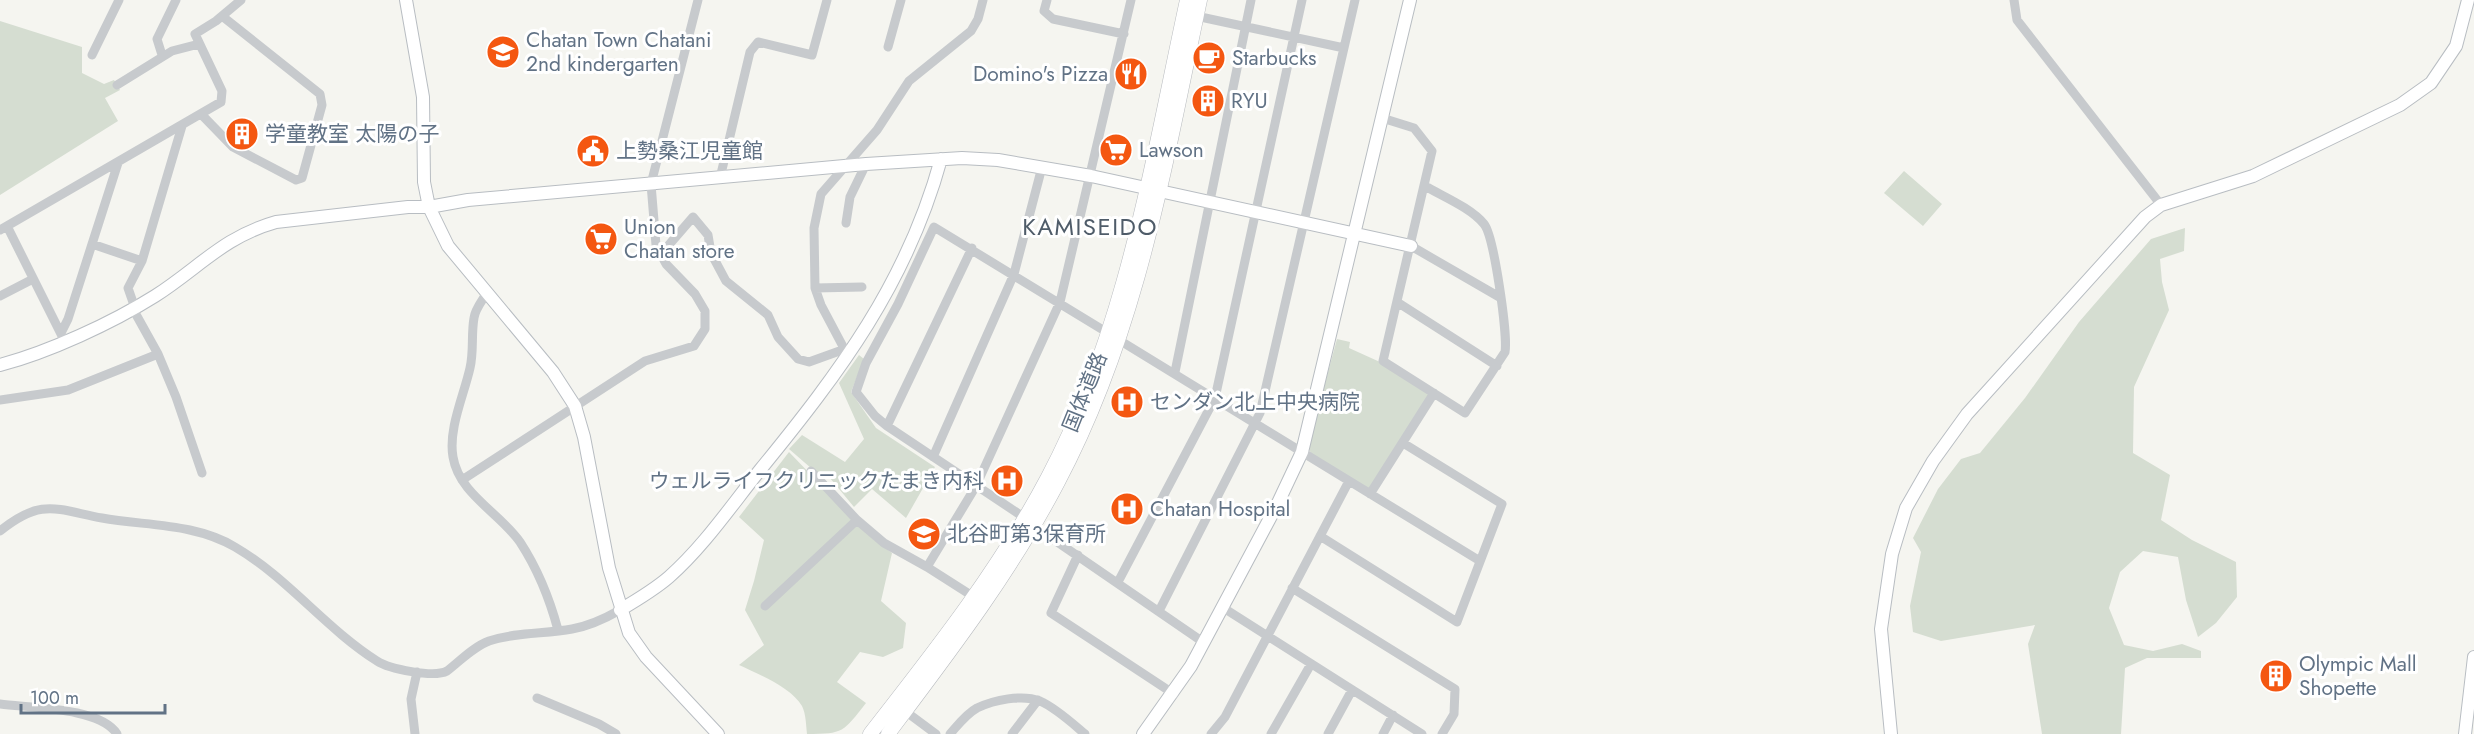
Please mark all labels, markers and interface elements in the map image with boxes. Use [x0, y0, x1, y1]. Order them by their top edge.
place label: Chatan Town Chatani 2nd kindergarten [526, 25, 712, 79]
school or university icon: Chatan Town Chatani 2nd kindergarten [485, 34, 521, 70]
cafe icon: Starbucks [1191, 40, 1227, 76]
place label: Starbucks [1232, 43, 1317, 73]
restaurant icon: Domino's Pizza [1113, 56, 1149, 92]
place label: Domino's Pizza [973, 59, 1108, 89]
building icon: RYU [1190, 83, 1226, 119]
place label: RYU [1231, 86, 1268, 116]
building icon: 学童教室 太陽の子 [224, 116, 260, 152]
place label: 学童教室 太陽の子 [265, 119, 439, 149]
supermarket icon: Lawson [1098, 132, 1134, 168]
public building icon: 上勢桑江児童館 [575, 133, 611, 169]
place label: Lawson [1139, 135, 1204, 165]
place label: 上勢桑江児童館 [616, 136, 763, 166]
district label: KAMISEIDO [1022, 209, 1158, 244]
place label: Union Chatan store [624, 212, 735, 266]
supermarket icon: Union Chatan store [583, 221, 619, 257]
street label: 国体道路 [1055, 347, 1115, 437]
hospital icon: センダン北上中央病院 [1109, 384, 1145, 420]
place label: センダン北上中央病院 [1150, 387, 1360, 417]
hospital icon: ウェルライフクリニックたまき内科 [989, 463, 1025, 499]
place label: ウェルライフクリニックたまき内科 [649, 466, 984, 496]
hospital icon: Chatan Hospital [1109, 491, 1145, 527]
place label: Chatan Hospital [1150, 494, 1290, 524]
school or university icon: 北谷町第３保育所 [906, 516, 942, 552]
place label: 北谷町第３保育所 [947, 519, 1106, 549]
place label: Olympic Mall Shopette [2299, 649, 2417, 703]
building icon: Olympic Mall Shopette [2258, 658, 2294, 694]
scale bar [21, 677, 165, 715]
text: 100 m [30, 685, 79, 711]

